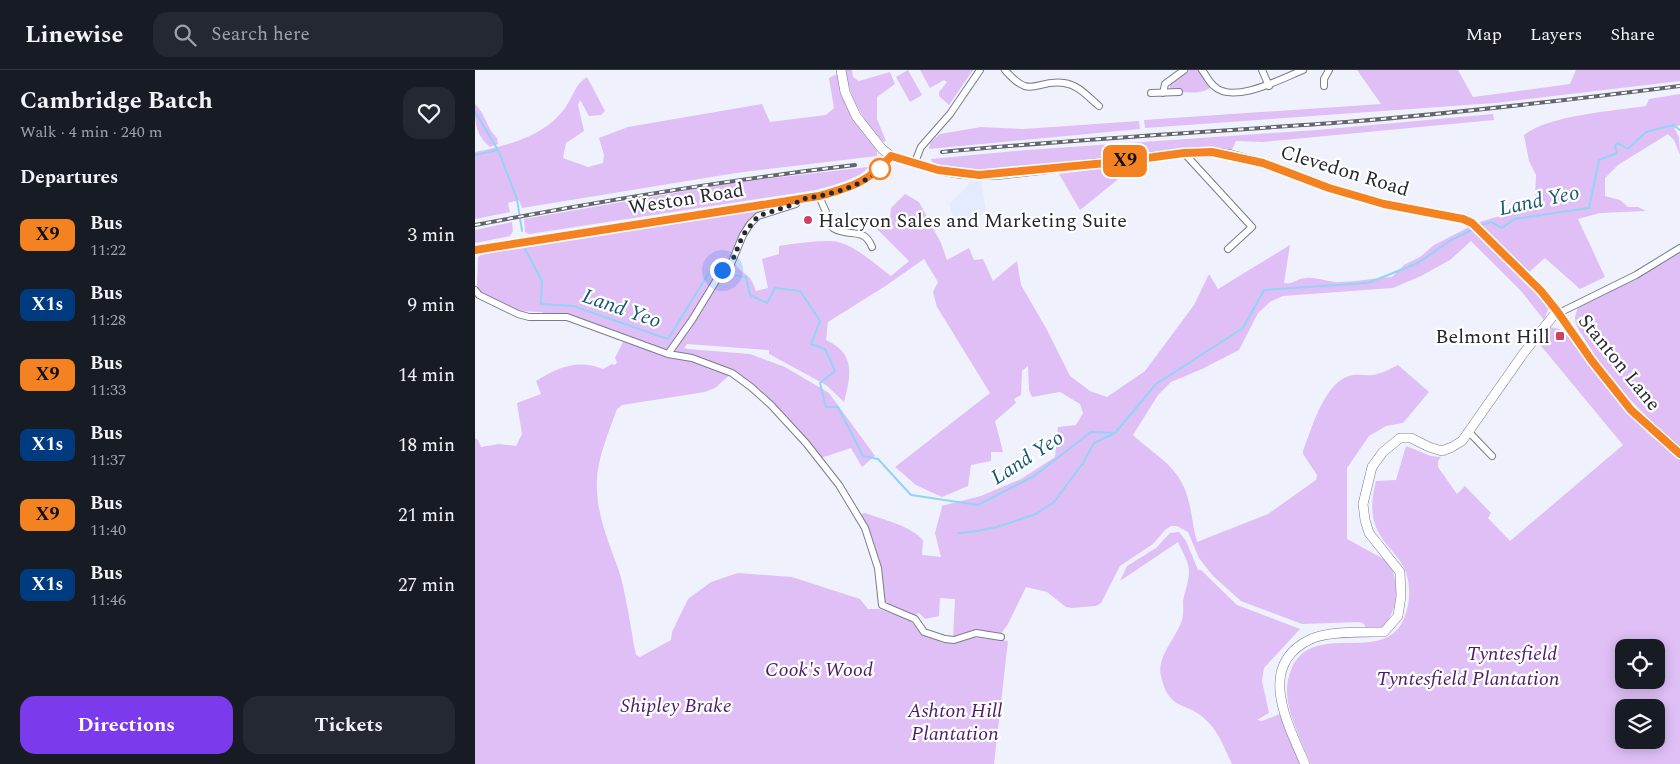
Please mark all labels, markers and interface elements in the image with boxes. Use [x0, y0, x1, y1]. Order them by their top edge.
search box [153, 12, 503, 57]
text: Linewise [25, 17, 123, 53]
text: Search here [211, 20, 310, 49]
icon: search [171, 21, 199, 49]
text: Map [1466, 21, 1502, 48]
text: Layers [1530, 21, 1582, 48]
text: Share [1610, 21, 1655, 48]
text: Cambridge Batch [20, 83, 213, 119]
button: heart [403, 87, 455, 139]
text: Walk · 4 min · 240 m [20, 120, 163, 144]
street label: Clevedon Road [1277, 137, 1413, 205]
line badge: X9 [1103, 145, 1147, 177]
text: X9 [1113, 147, 1137, 174]
unlabelled marker [869, 158, 891, 180]
text: Departures [20, 163, 118, 192]
street label: Weston Road [626, 175, 746, 223]
water label: Land Yeo [1496, 177, 1582, 225]
place label: Halcyon Sales and Marketing Suite [818, 206, 1127, 236]
text: Bus [90, 209, 123, 238]
marker: Halcyon Sales and Marketing Suite [802, 214, 814, 226]
text: X9 [35, 221, 60, 248]
text: 3 min [407, 221, 455, 250]
text: 11:22 [90, 238, 126, 262]
your location [710, 258, 735, 283]
text: Bus [90, 279, 123, 308]
water label: Land Yeo [578, 281, 665, 337]
text: X1s [31, 291, 64, 318]
text: 9 min [407, 291, 455, 320]
street label: Stanton Lane [1571, 307, 1668, 418]
text: 11:28 [90, 308, 126, 332]
place label: Belmont Hill [1435, 322, 1550, 352]
marker: Belmont Hill [1554, 330, 1566, 342]
text: Bus [90, 349, 123, 378]
text: X9 [35, 361, 60, 388]
text: 14 min [398, 361, 455, 390]
text: 11:33 [90, 378, 126, 402]
text: Bus [90, 419, 123, 448]
water label: Land Yeo [985, 422, 1071, 493]
text: X1s [31, 431, 64, 458]
text: 18 min [398, 431, 455, 460]
text: 11:37 [90, 448, 126, 472]
text: Bus [90, 489, 123, 518]
text: X9 [35, 501, 60, 528]
text: 21 min [398, 501, 455, 530]
text: 11:40 [90, 518, 126, 542]
text: Bus [90, 559, 123, 588]
text: X1s [31, 571, 64, 598]
text: 27 min [398, 571, 455, 600]
text: 11:46 [90, 588, 126, 612]
park label: Tyntesfield [1467, 639, 1557, 669]
map controls [1615, 639, 1665, 749]
button: locate [1615, 639, 1665, 689]
park label: Cook's Wood [765, 655, 873, 685]
park label: Tyntesfield Plantation [1376, 664, 1560, 694]
park label: Shipley Brake [620, 691, 732, 721]
button: Directions [20, 696, 233, 754]
button: Tickets [243, 696, 455, 754]
park label: Ashton Hill Plantation [907, 696, 1002, 749]
button: layers [1615, 699, 1665, 749]

